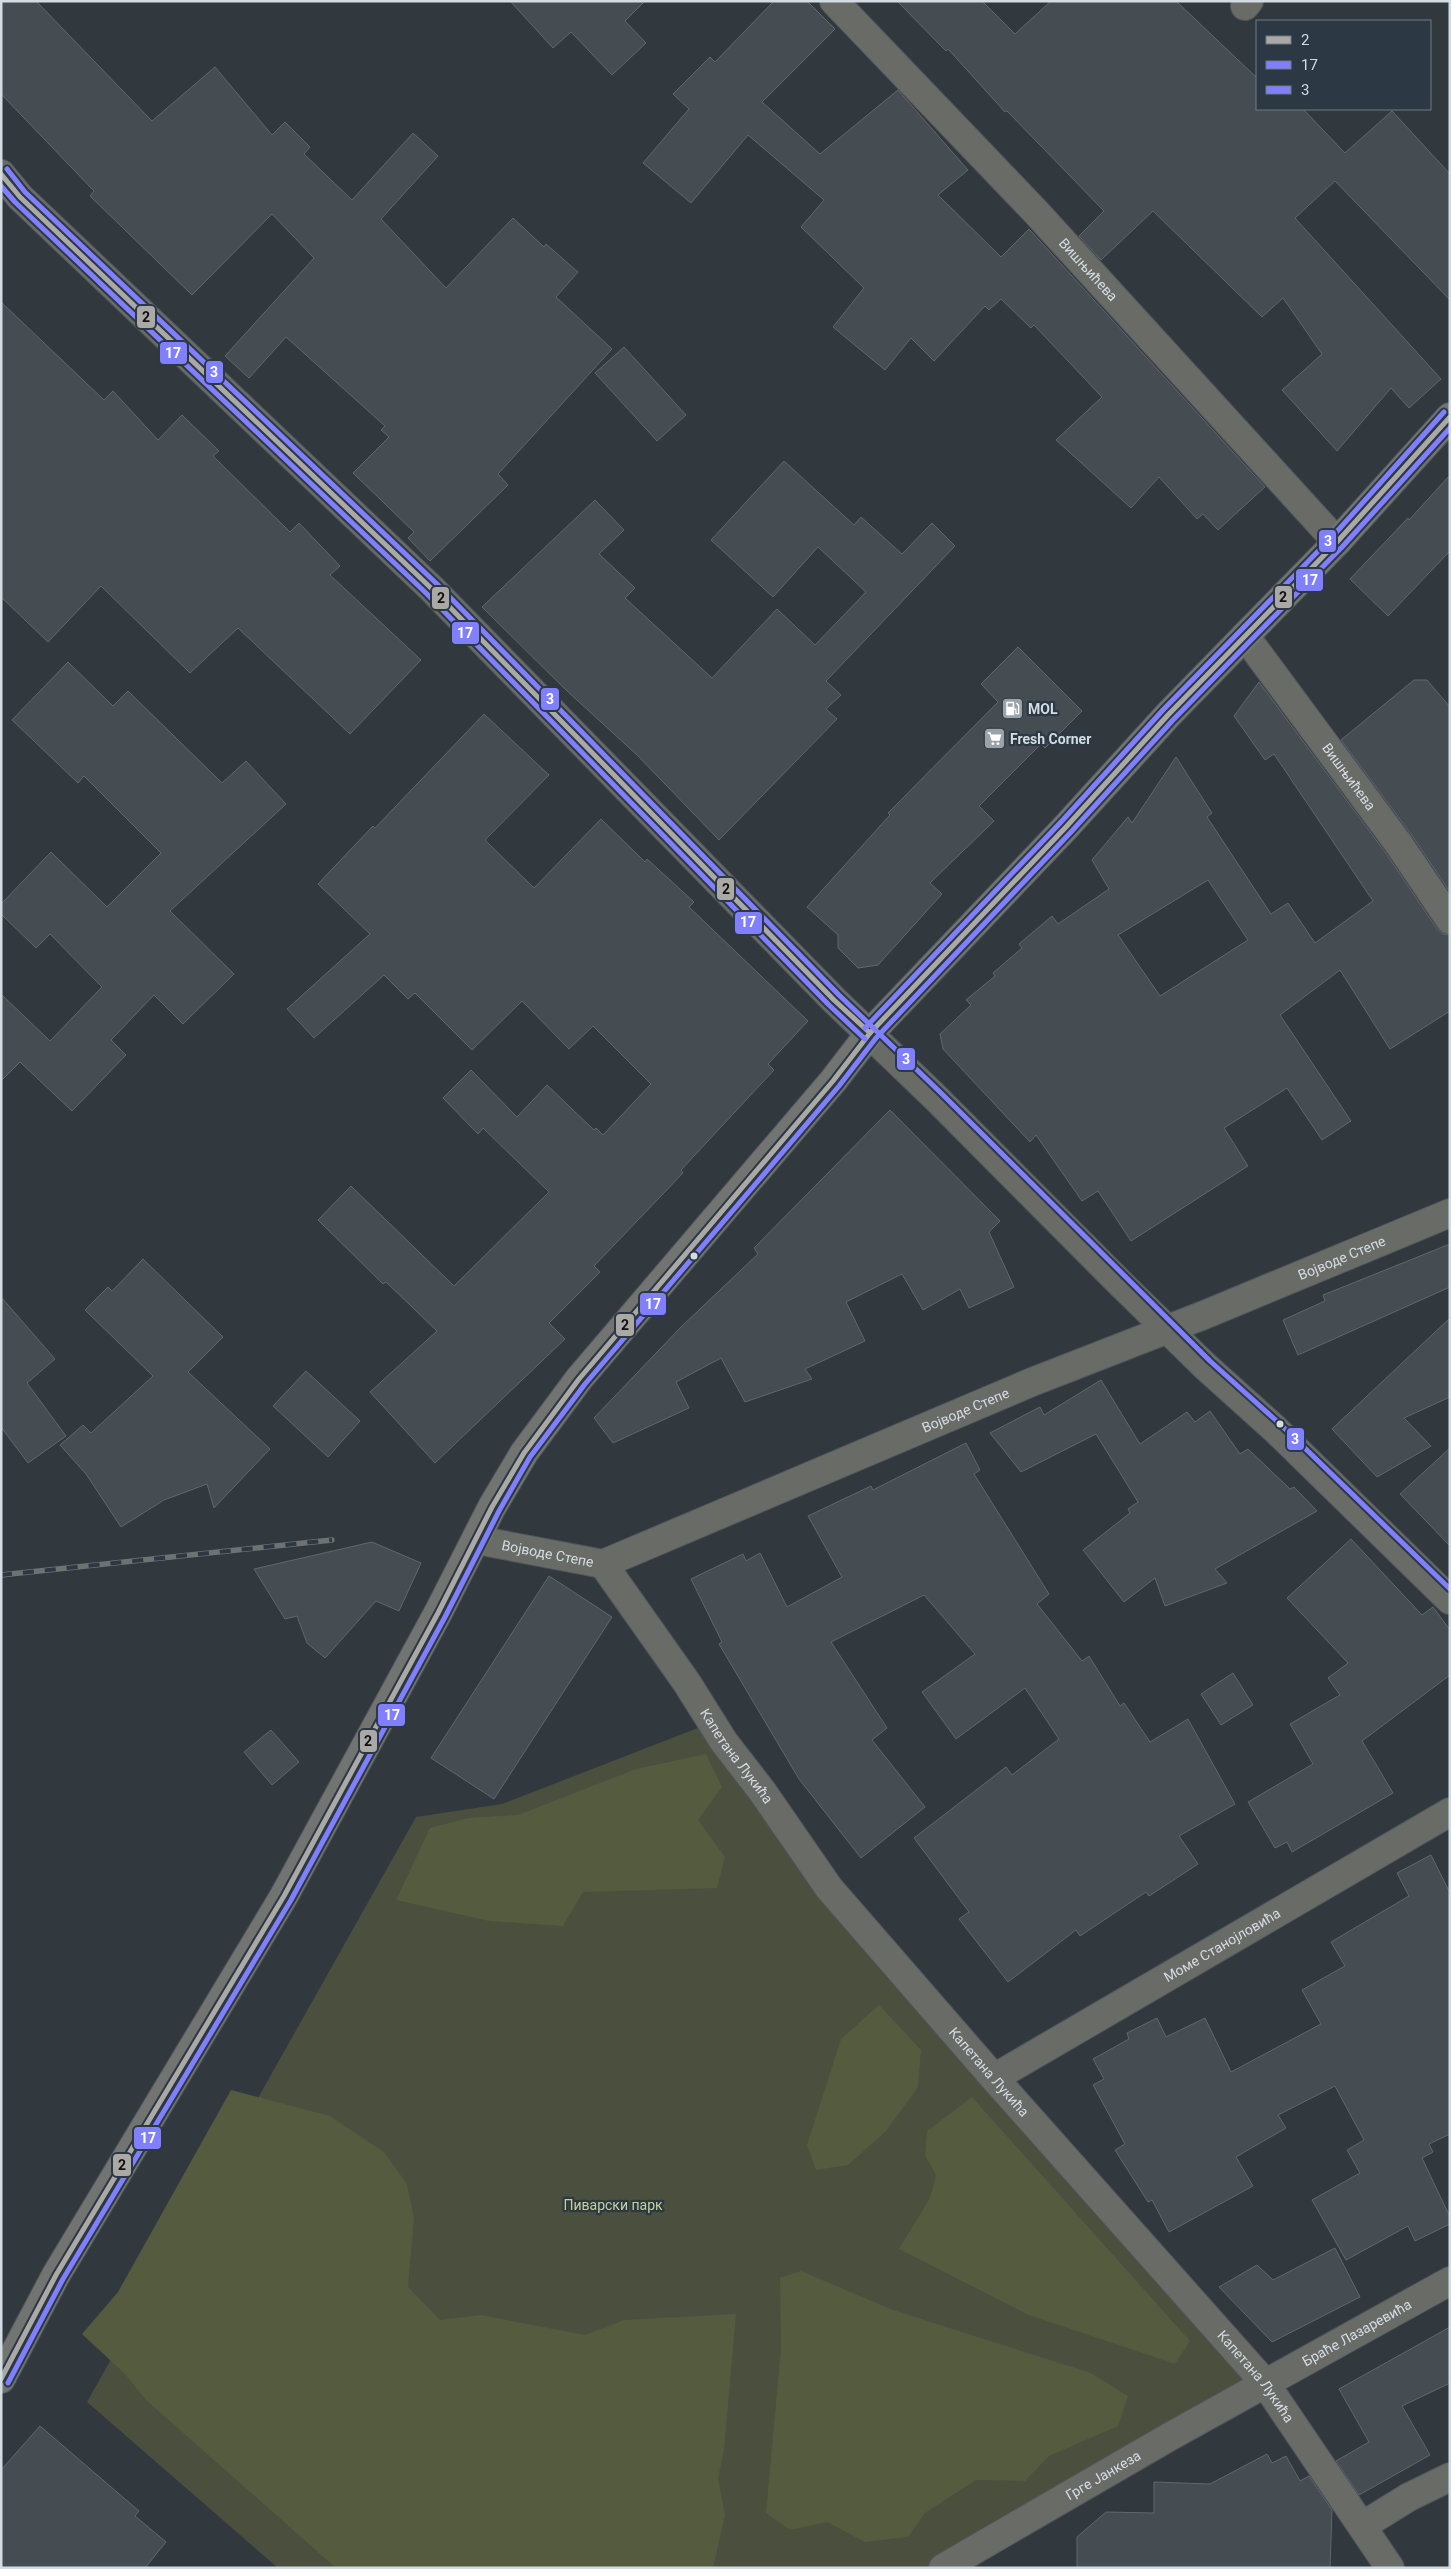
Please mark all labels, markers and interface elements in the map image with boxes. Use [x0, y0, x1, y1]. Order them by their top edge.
legend [1256, 20, 1431, 110]
text: 2 [1301, 31, 1309, 49]
text: 17 [1301, 56, 1318, 74]
text: 3 [1301, 81, 1309, 99]
street label: Вишњићева [1056, 235, 1121, 304]
line badge: 2 [136, 305, 156, 329]
text: 2 [142, 309, 150, 325]
line badge: 17 [159, 341, 188, 365]
text: 17 [165, 345, 181, 361]
line badge: 3 [205, 360, 224, 384]
text: 3 [210, 364, 218, 380]
line badge: 3 [1318, 529, 1337, 553]
text: 3 [1324, 533, 1332, 549]
line badge: 17 [1295, 568, 1324, 592]
text: 17 [1302, 572, 1318, 588]
line badge: 2 [1274, 585, 1293, 609]
line badge: 2 [431, 586, 450, 610]
text: 2 [1279, 589, 1287, 605]
text: 2 [437, 590, 445, 606]
line badge: 17 [451, 621, 480, 645]
text: 17 [457, 625, 473, 641]
line badge: 3 [540, 687, 560, 711]
text: 3 [546, 691, 554, 707]
fuel station icon: MOL [1000, 697, 1024, 721]
place label: MOL [1028, 701, 1058, 717]
supermarket icon: Fresh Corner [982, 727, 1006, 751]
place label: Fresh Corner [1010, 731, 1091, 747]
street label: Вишњићева [1319, 740, 1379, 813]
line badge: 2 [716, 877, 735, 901]
text: 2 [722, 881, 730, 897]
line badge: 17 [734, 911, 763, 935]
text: 17 [740, 914, 756, 930]
line badge: 3 [896, 1047, 916, 1071]
text: 3 [902, 1051, 910, 1067]
street label: Војводе Степе [1296, 1233, 1388, 1283]
unlabelled marker [689, 1251, 699, 1261]
line badge: 17 [639, 1292, 667, 1316]
text: 17 [645, 1296, 661, 1312]
line badge: 2 [615, 1313, 635, 1337]
text: 2 [621, 1317, 629, 1333]
street label: Војводе Степе [919, 1385, 1012, 1436]
unlabelled marker [1275, 1419, 1285, 1429]
line badge: 3 [1286, 1427, 1305, 1451]
text: 3 [1291, 1431, 1299, 1447]
street label: Војводе Степе [500, 1537, 595, 1570]
line badge: 17 [377, 1703, 406, 1727]
street label: Капетана Лукића [697, 1706, 776, 1807]
text: 17 [384, 1707, 400, 1723]
line badge: 2 [359, 1729, 378, 1753]
text: 2 [364, 1733, 372, 1749]
street label: Моме Станојловића [1161, 1905, 1283, 1985]
street label: Капетана Лукића [946, 2024, 1032, 2120]
line badge: 17 [133, 2126, 162, 2150]
text: 17 [140, 2130, 156, 2146]
line badge: 2 [112, 2153, 132, 2177]
text: 2 [118, 2157, 126, 2173]
park label: Пиварски парк [563, 2197, 663, 2213]
street label: Браће Лазаревића [1299, 2296, 1414, 2369]
street label: Капетана Лукића [1214, 2327, 1297, 2425]
street label: Грге Јанкеза [1063, 2447, 1143, 2503]

